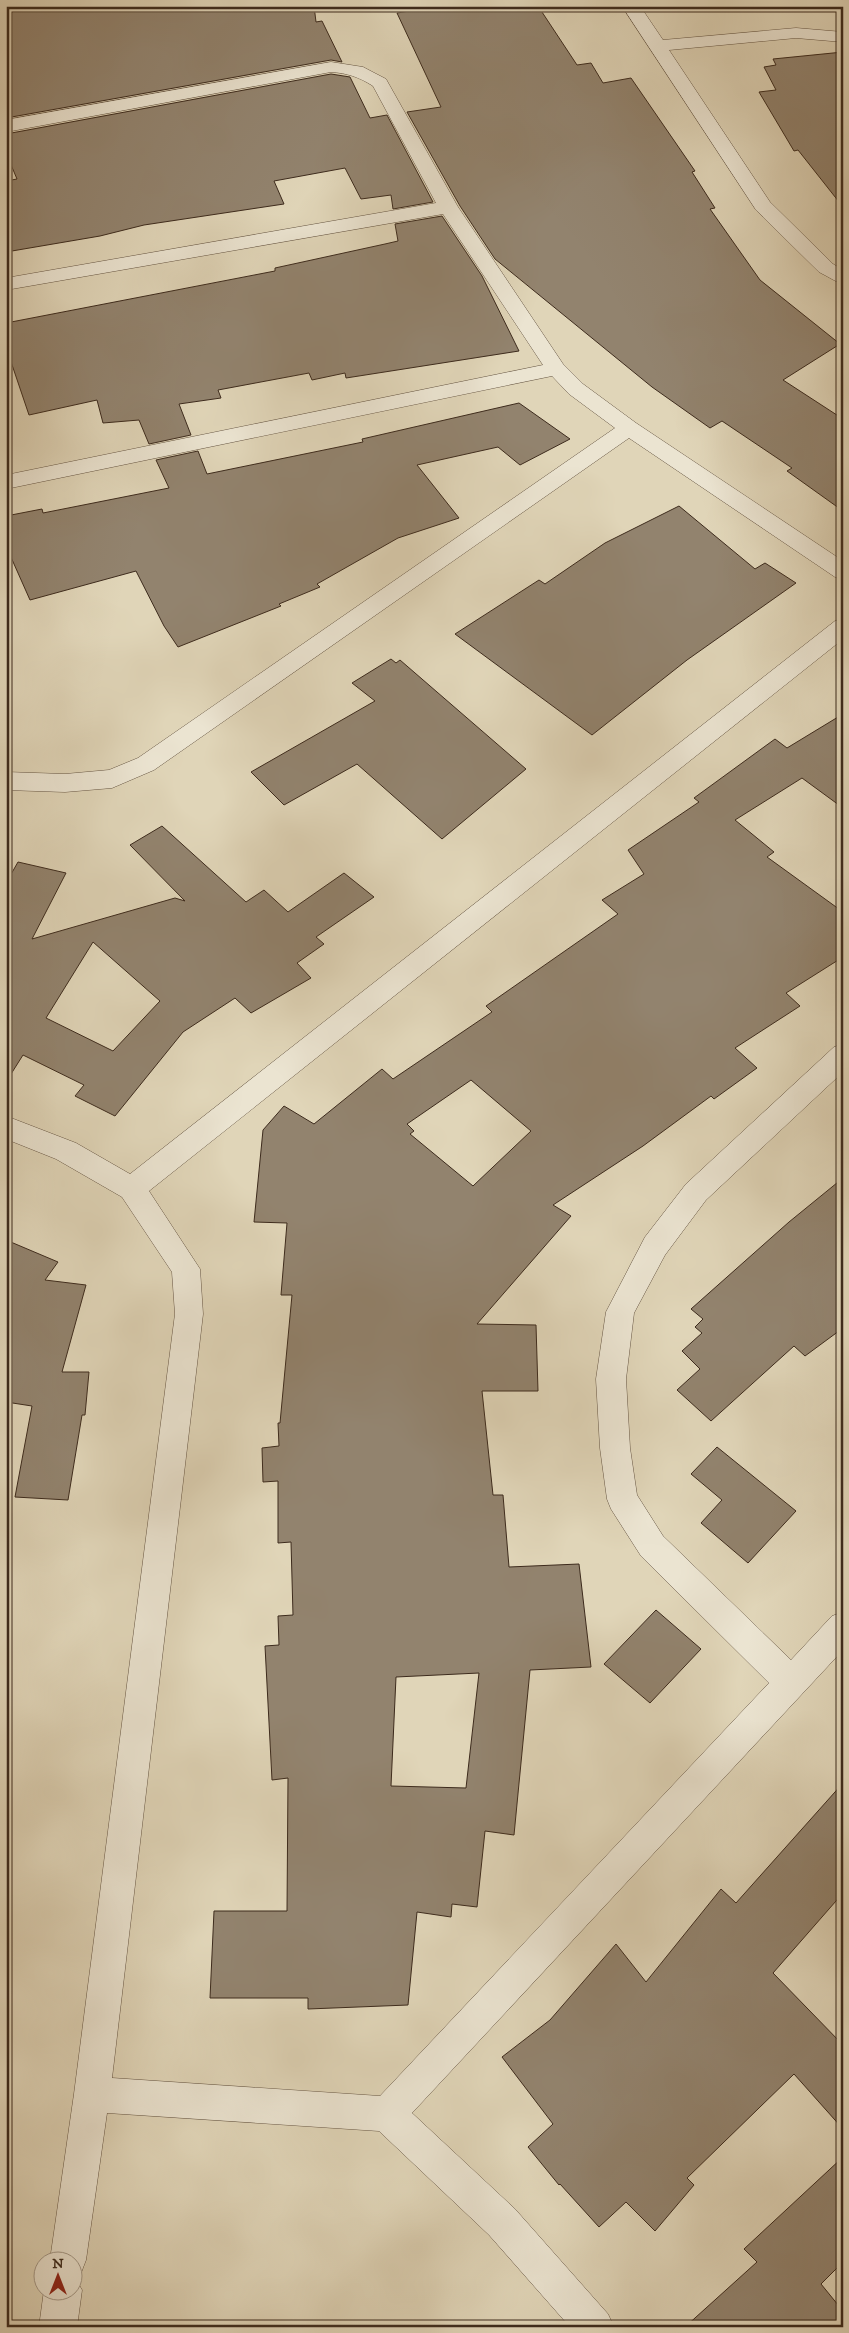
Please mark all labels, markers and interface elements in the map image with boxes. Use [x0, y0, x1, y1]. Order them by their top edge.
north arrow [32, 2250, 82, 2300]
text: N [52, 2255, 64, 2273]

